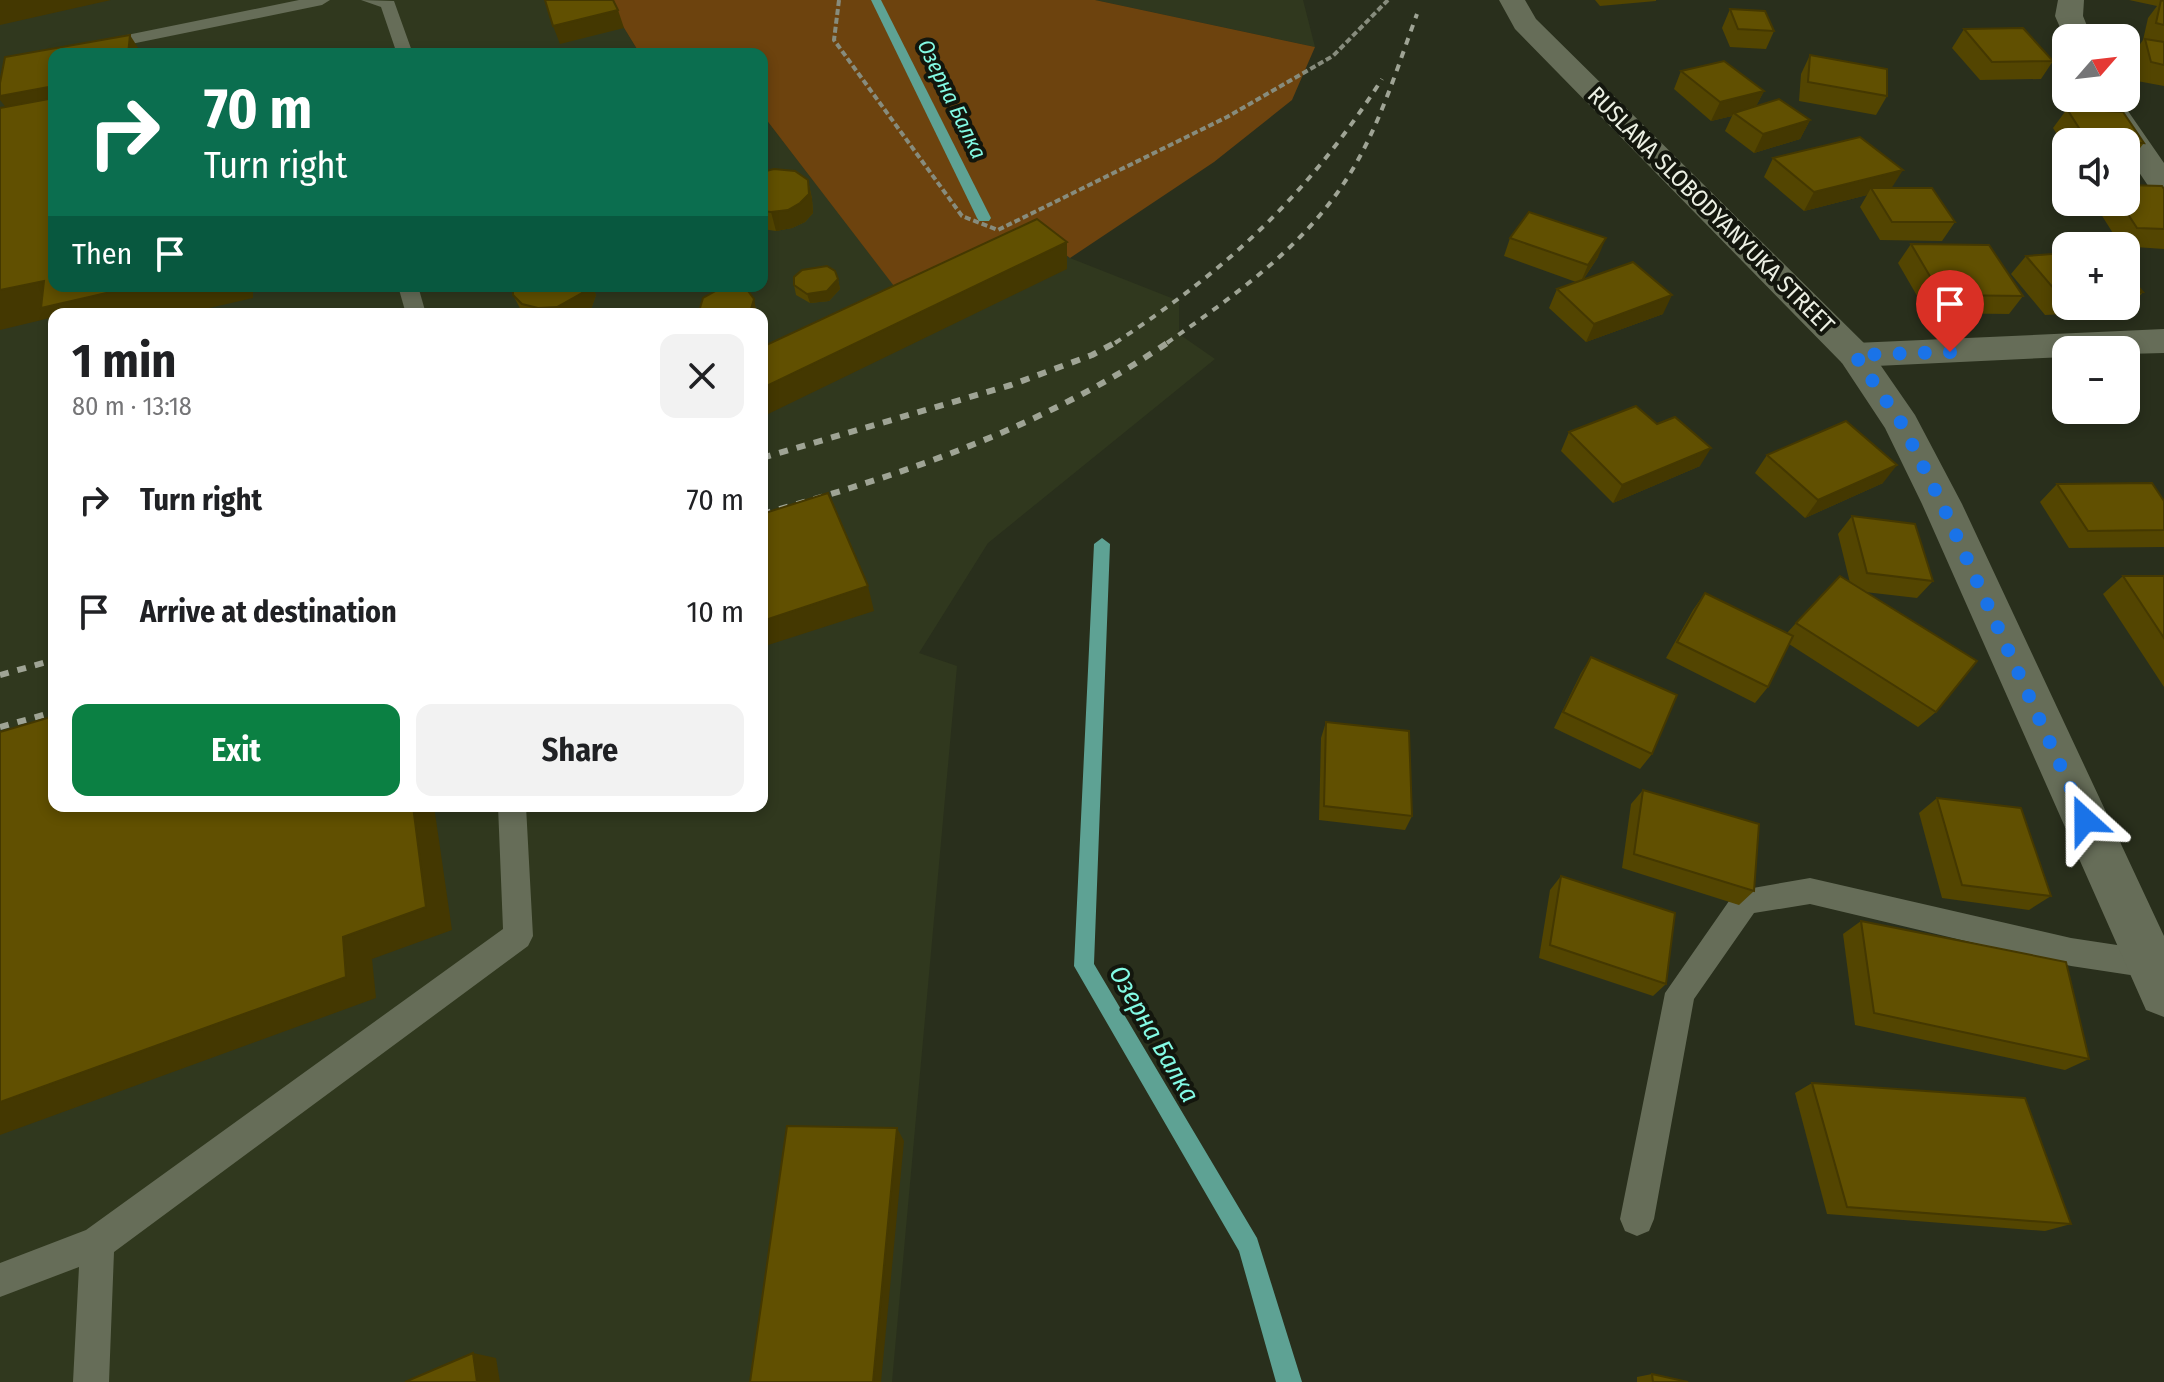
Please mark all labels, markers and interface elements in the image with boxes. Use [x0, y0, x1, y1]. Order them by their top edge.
north arrow [2052, 24, 2140, 112]
map controls [2052, 24, 2140, 424]
water label: Озерна Балка [912, 35, 992, 163]
text: 70 m [204, 76, 312, 143]
icon: right [72, 80, 176, 184]
street label: RUSLANA SLOBODYANYUKA STREET [1582, 81, 1840, 339]
button: sound [2052, 128, 2140, 216]
text: Turn right [204, 144, 347, 188]
icon: arrive [148, 232, 192, 276]
button: + [2052, 232, 2140, 320]
text: Then [72, 236, 132, 272]
pin [1916, 270, 1984, 352]
icon: arrive [1928, 282, 1972, 326]
text: 1 min [72, 332, 177, 390]
button: close [660, 334, 744, 418]
button: − [2052, 336, 2140, 424]
text: 80 m · 13:18 [72, 391, 192, 422]
icon: right [72, 478, 116, 522]
text: Turn right [140, 482, 262, 518]
text: 70 m [686, 482, 744, 518]
icon: arrive [72, 590, 116, 634]
text: Arrive at destination [140, 594, 397, 630]
text: 10 m [687, 594, 744, 630]
button: Exit [72, 704, 400, 796]
button: Share [416, 704, 744, 796]
position arrow [2043, 778, 2127, 862]
water label: Озерна Балка [1102, 960, 1206, 1108]

